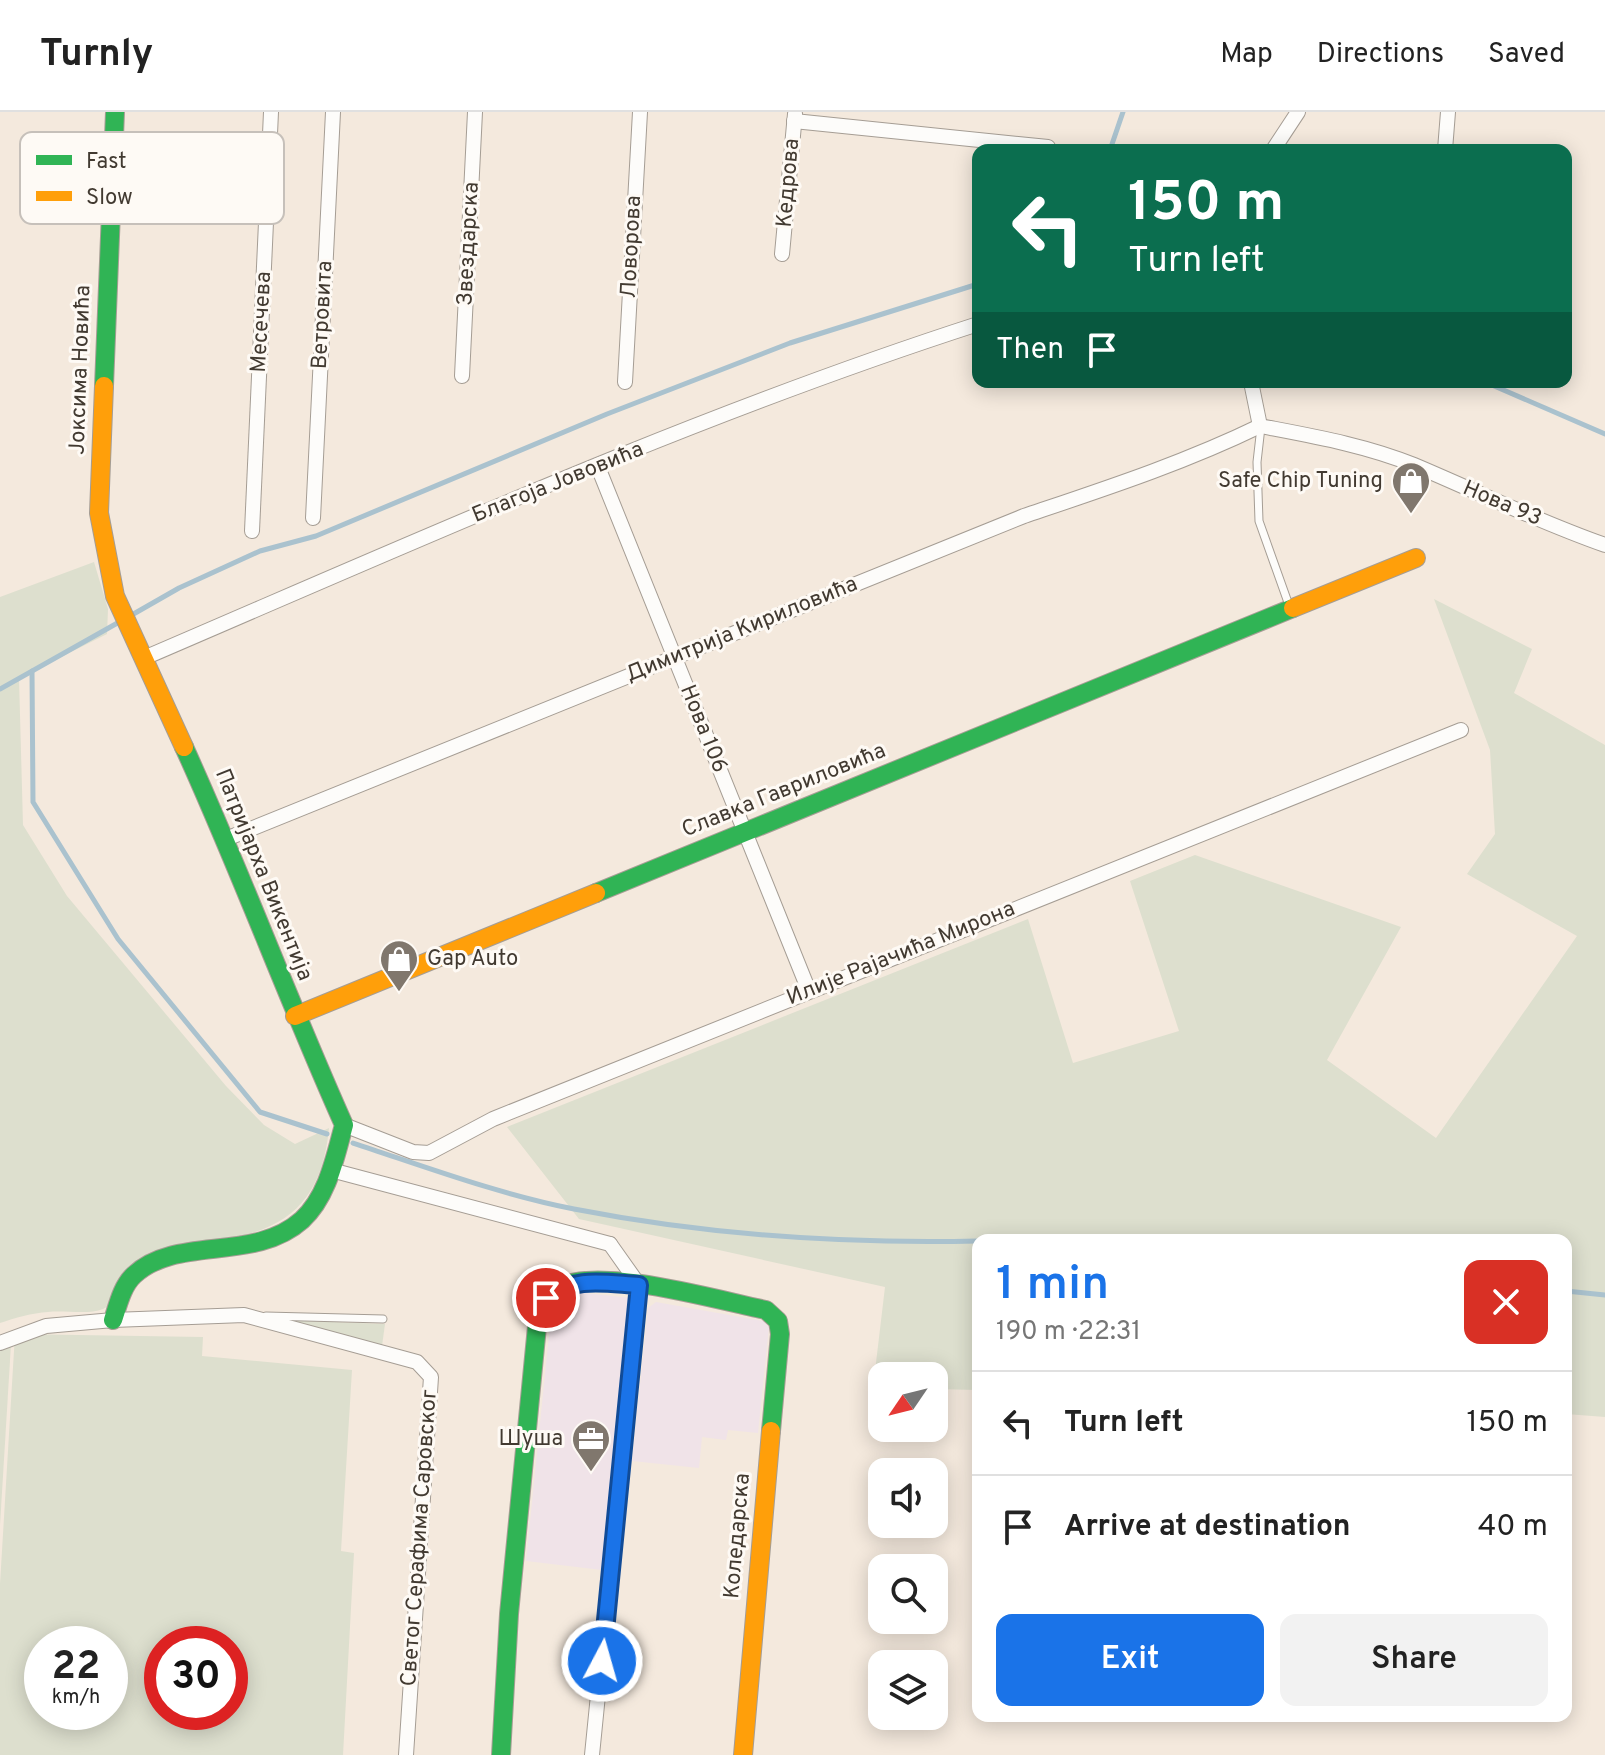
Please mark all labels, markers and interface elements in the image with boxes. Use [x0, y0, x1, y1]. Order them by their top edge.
text: Turnly [40, 31, 153, 80]
text: Map [1220, 37, 1273, 73]
text: Directions [1317, 37, 1444, 73]
text: Saved [1488, 37, 1565, 73]
legend [20, 132, 284, 224]
street label: Кедрова [772, 137, 806, 229]
text: Fast [86, 149, 127, 176]
text: 150 m [1128, 170, 1284, 240]
icon: left [996, 176, 1100, 280]
street label: Звездарска [452, 181, 486, 307]
text: Slow [86, 185, 133, 212]
street label: Ловорова [616, 195, 648, 299]
text: Turn left [1128, 239, 1265, 285]
street label: Ветровита [307, 260, 339, 370]
street label: Месечева [246, 271, 278, 373]
street label: Јоксима Новића [65, 285, 97, 455]
icon: arrive [1080, 328, 1124, 372]
text: Then [996, 332, 1064, 369]
street label: Благоја Јововића [468, 436, 648, 530]
shop icon: Safe Chip Tuning [1390, 460, 1432, 515]
place label: Safe Chip Tuning [1218, 468, 1383, 495]
street label: Нова 93 [1458, 475, 1546, 533]
street label: Димитрија Кириловића [622, 571, 862, 689]
street label: Нова 106 [673, 681, 733, 777]
street label: Славка Гавриловића [678, 738, 890, 844]
street label: Патријарха Викентија [208, 765, 318, 985]
street label: Илије Рајачића Мирона [783, 896, 1019, 1012]
shop icon: Gap Auto [378, 938, 420, 993]
place label: Gap Auto [427, 946, 518, 973]
text: 1 min [996, 1256, 1109, 1316]
button: close [1464, 1260, 1548, 1344]
pin [512, 1264, 580, 1332]
icon: arrive [524, 1276, 568, 1320]
text: 190 m · 22:31 [996, 1316, 1141, 1349]
north arrow [868, 1362, 948, 1442]
map controls [868, 1362, 948, 1730]
street label: Светог Серафима Саровског [396, 1389, 444, 1687]
icon: left [996, 1401, 1040, 1445]
text: Turn left [1064, 1405, 1184, 1442]
text: 150 m [1467, 1405, 1548, 1442]
office icon: Шуша [570, 1418, 612, 1473]
place label: Шуша [499, 1426, 563, 1453]
button: sound [868, 1458, 948, 1538]
street label: Коледарска [719, 1472, 757, 1600]
icon: arrive [996, 1505, 1040, 1549]
text: Arrive at destination [1064, 1509, 1350, 1546]
text: 40 m [1478, 1509, 1548, 1546]
button: search [868, 1554, 948, 1634]
button: Exit [996, 1614, 1264, 1706]
button: Share [1280, 1614, 1548, 1706]
position arrow [560, 1619, 644, 1703]
speed limit sign: 30 [144, 1626, 248, 1730]
text: 22 [52, 1643, 100, 1693]
button: layers [868, 1650, 948, 1730]
text: km/h [52, 1685, 100, 1711]

